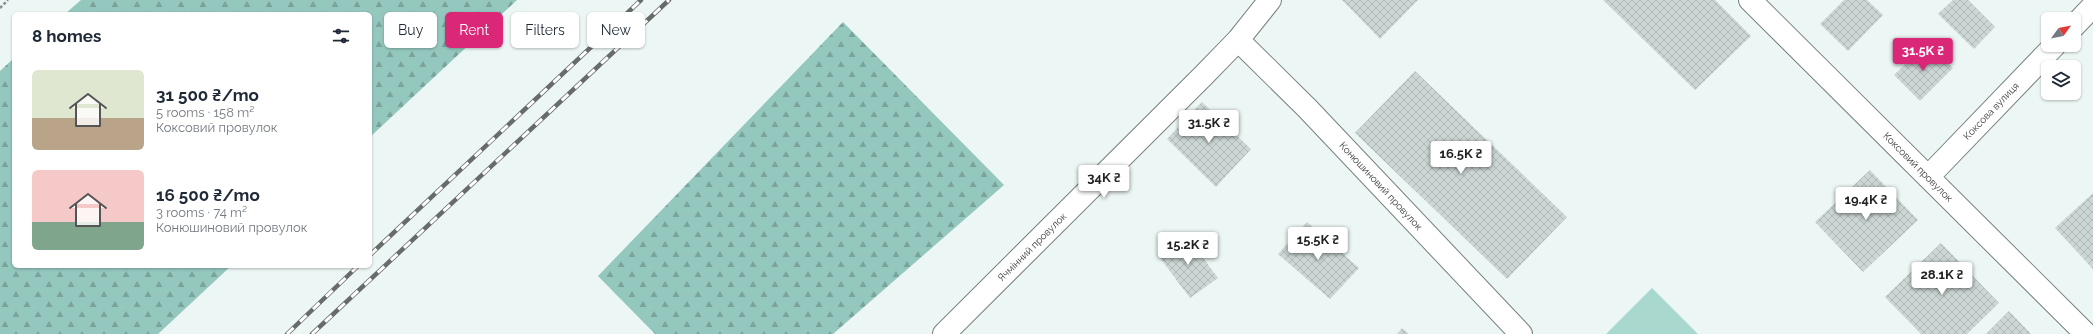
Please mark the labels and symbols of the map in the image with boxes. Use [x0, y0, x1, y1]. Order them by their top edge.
north arrow [2041, 12, 2081, 52]
pin: 31.5K ₴ [1886, 38, 1960, 72]
street label: Коксова вулиця [1961, 80, 2021, 142]
pin: 31.5K ₴ [1172, 110, 1246, 144]
street label: Коксовий провулок [1881, 130, 1955, 204]
street label: Конюшиновий провулок [1337, 140, 1425, 232]
pin: 16.5K ₴ [1424, 141, 1498, 175]
pin: 34K ₴ [1076, 165, 1132, 199]
pin: 19.4K ₴ [1829, 187, 1903, 221]
street label: Ячмінний провулок [996, 211, 1068, 283]
pin: 15.5K ₴ [1281, 227, 1355, 261]
pin: 15.2K ₴ [1151, 232, 1225, 266]
pin: 28.1K ₴ [1905, 262, 1979, 296]

